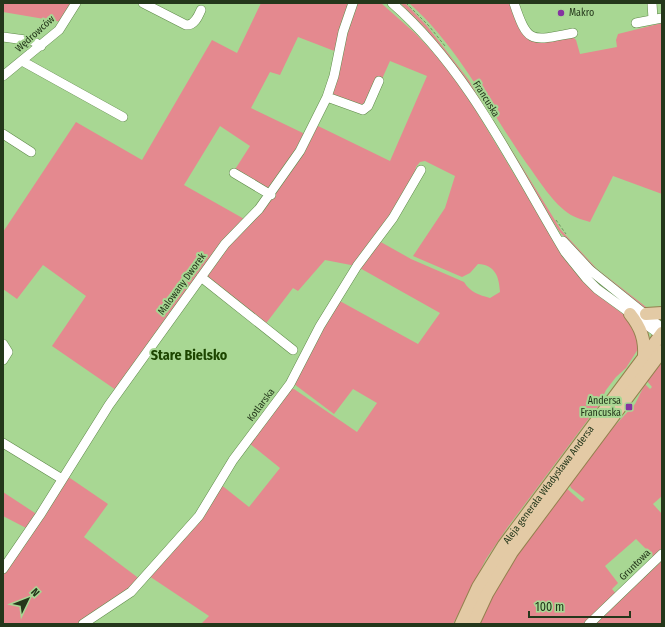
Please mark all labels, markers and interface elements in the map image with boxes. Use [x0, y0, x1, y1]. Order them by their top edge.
place label: Makro [569, 7, 594, 19]
marker: Makro [556, 8, 566, 18]
street label: Wędrowców [13, 13, 57, 55]
street label: Francuska [470, 79, 502, 119]
street label: Malowany Dworek [156, 250, 209, 317]
district label: Stare Bielsko [151, 347, 228, 364]
street label: Kotlarska [245, 386, 277, 424]
place label: Andersa Francuska [581, 395, 621, 419]
marker: Andersa Francuska [624, 402, 634, 412]
street label: Aleja generała Władysława Andersa [501, 423, 597, 546]
street label: Gruntowa [617, 547, 653, 583]
north arrow [8, 579, 48, 619]
text: N [28, 586, 42, 599]
scale bar [529, 593, 630, 619]
text: 100 m [535, 600, 564, 614]

